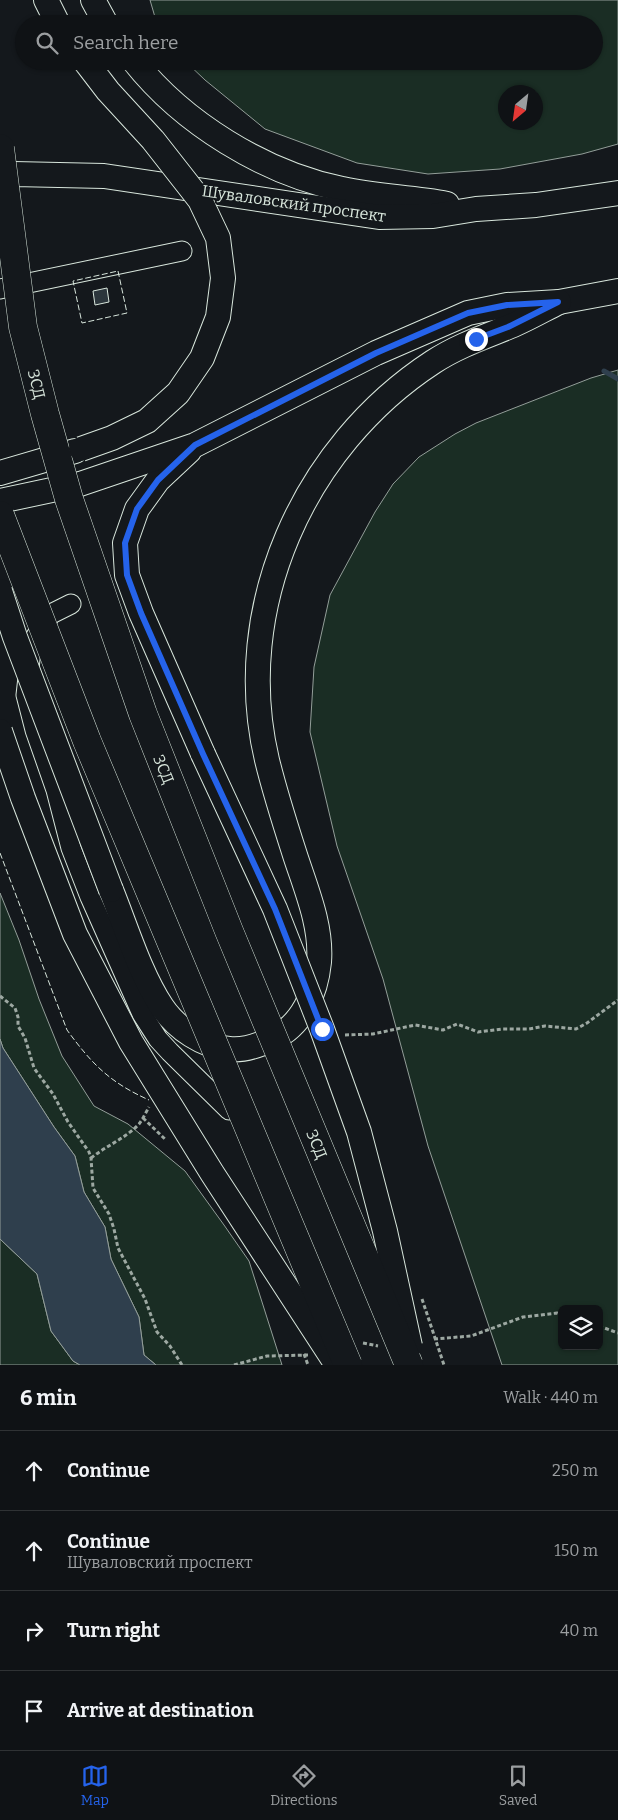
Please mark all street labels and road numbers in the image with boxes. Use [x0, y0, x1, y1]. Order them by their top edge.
street label: Шуваловский проспект [201, 181, 387, 226]
street label: ЗСД [24, 367, 49, 401]
street label: ЗСД [149, 752, 178, 787]
street label: ЗСД [302, 1127, 331, 1162]

